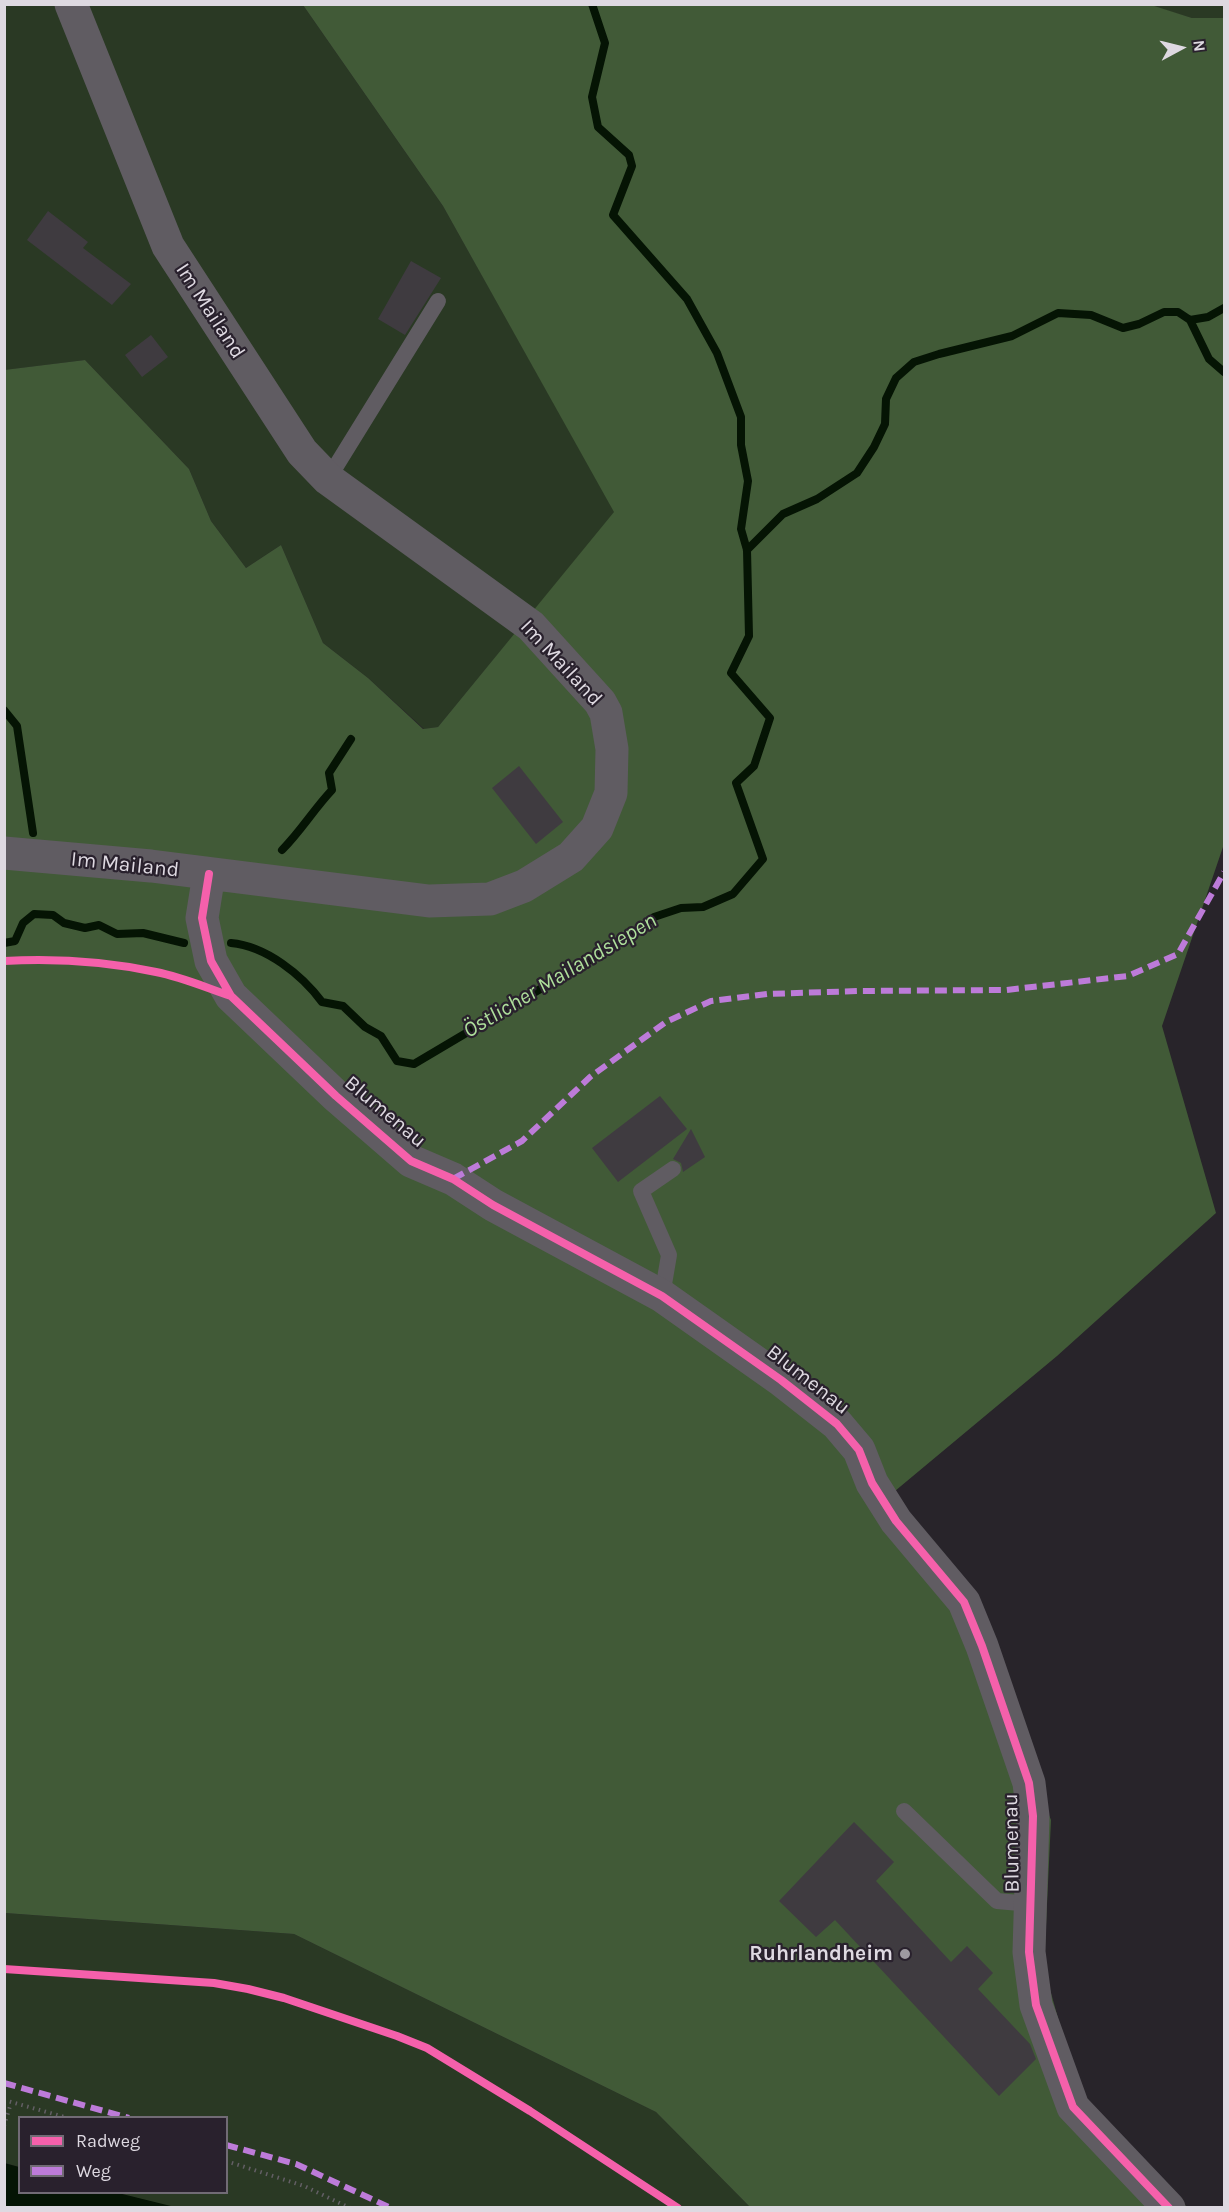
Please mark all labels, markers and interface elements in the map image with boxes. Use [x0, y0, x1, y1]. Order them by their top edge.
north arrow [1151, 18, 1211, 78]
text: N [1189, 39, 1209, 53]
street label: Im Mailand [170, 259, 250, 363]
street label: Im Mailand [515, 615, 607, 711]
street label: Im Mailand [70, 847, 180, 883]
water label: Östlicher Mailandsiepen [458, 908, 662, 1044]
street label: Blumenau [339, 1071, 431, 1153]
street label: Blumenau [761, 1340, 855, 1420]
street label: Blumenau [999, 1793, 1025, 1893]
place label: Ruhrlandheim [749, 1941, 893, 1967]
marker: Ruhrlandheim [898, 1947, 912, 1961]
legend [18, 2116, 228, 2194]
text: Radweg [76, 2130, 140, 2152]
text: Weg [76, 2160, 111, 2182]

